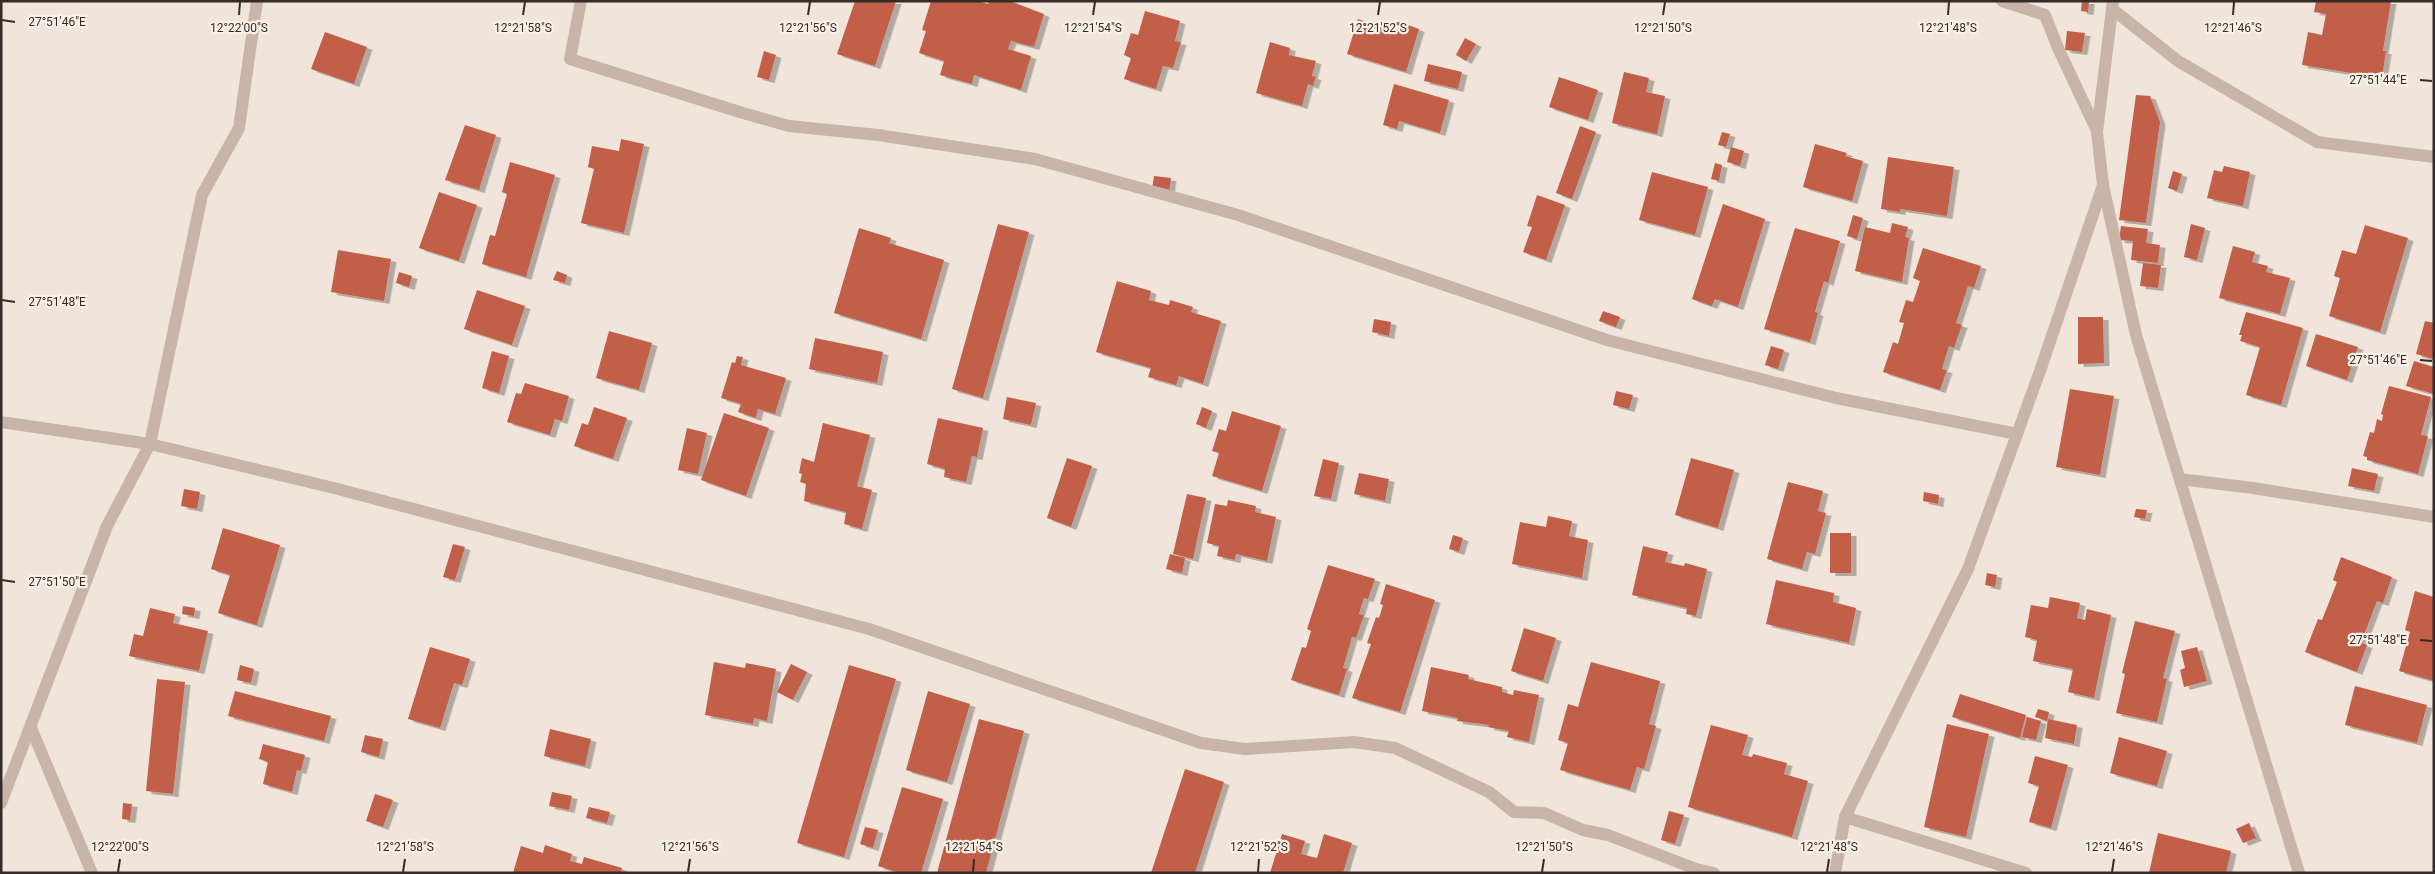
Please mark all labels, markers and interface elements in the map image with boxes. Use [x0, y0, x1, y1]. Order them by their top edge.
text: 27°51'46"E [28, 15, 86, 29]
text: 12°22'00"S [210, 21, 268, 35]
text: 12°21'58"S [494, 21, 552, 35]
text: 12°21'56"S [779, 21, 837, 35]
text: 12°21'54"S [1064, 21, 1122, 35]
text: 12°21'52"S [1349, 21, 1407, 35]
text: 12°21'50"S [1634, 21, 1692, 35]
text: 12°21'48"S [1919, 21, 1977, 35]
text: 12°21'46"S [2204, 21, 2262, 35]
text: 27°51'44"E [2349, 73, 2407, 87]
text: 27°51'48"E [28, 295, 86, 309]
text: 27°51'46"E [2349, 353, 2407, 367]
text: 27°51'50"E [28, 575, 86, 589]
text: 27°51'48"E [2349, 633, 2407, 647]
text: 12°22'00"S [91, 840, 149, 854]
text: 12°21'58"S [376, 840, 434, 854]
text: 12°21'56"S [661, 840, 719, 854]
text: 12°21'54"S [945, 840, 1003, 854]
text: 12°21'52"S [1230, 840, 1288, 854]
text: 12°21'50"S [1515, 840, 1573, 854]
text: 12°21'48"S [1800, 840, 1858, 854]
text: 12°21'46"S [2085, 840, 2143, 854]

